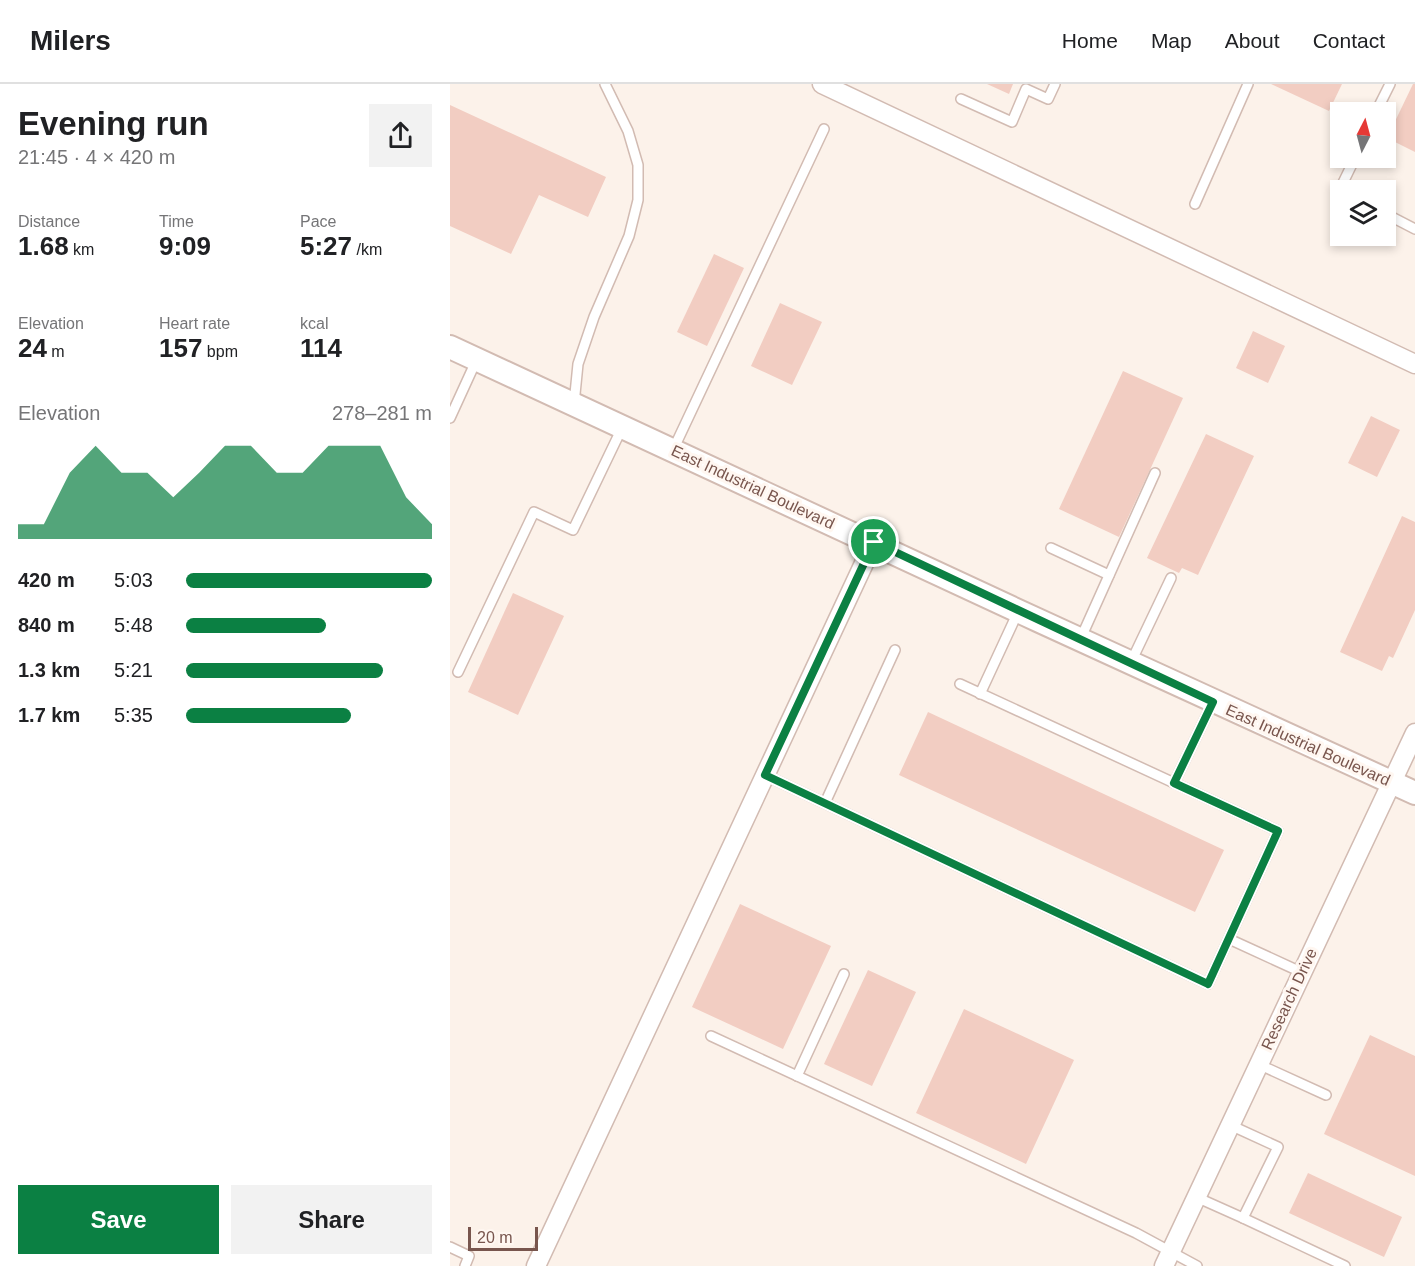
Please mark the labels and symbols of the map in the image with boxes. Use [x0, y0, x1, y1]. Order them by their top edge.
north arrow [1330, 102, 1396, 168]
street label: East Industrial Boulevard [669, 442, 837, 532]
pin [848, 516, 899, 567]
street label: East Industrial Boulevard [1223, 701, 1393, 789]
street label: Research Drive [1258, 945, 1320, 1053]
scale bar [468, 1224, 538, 1252]

